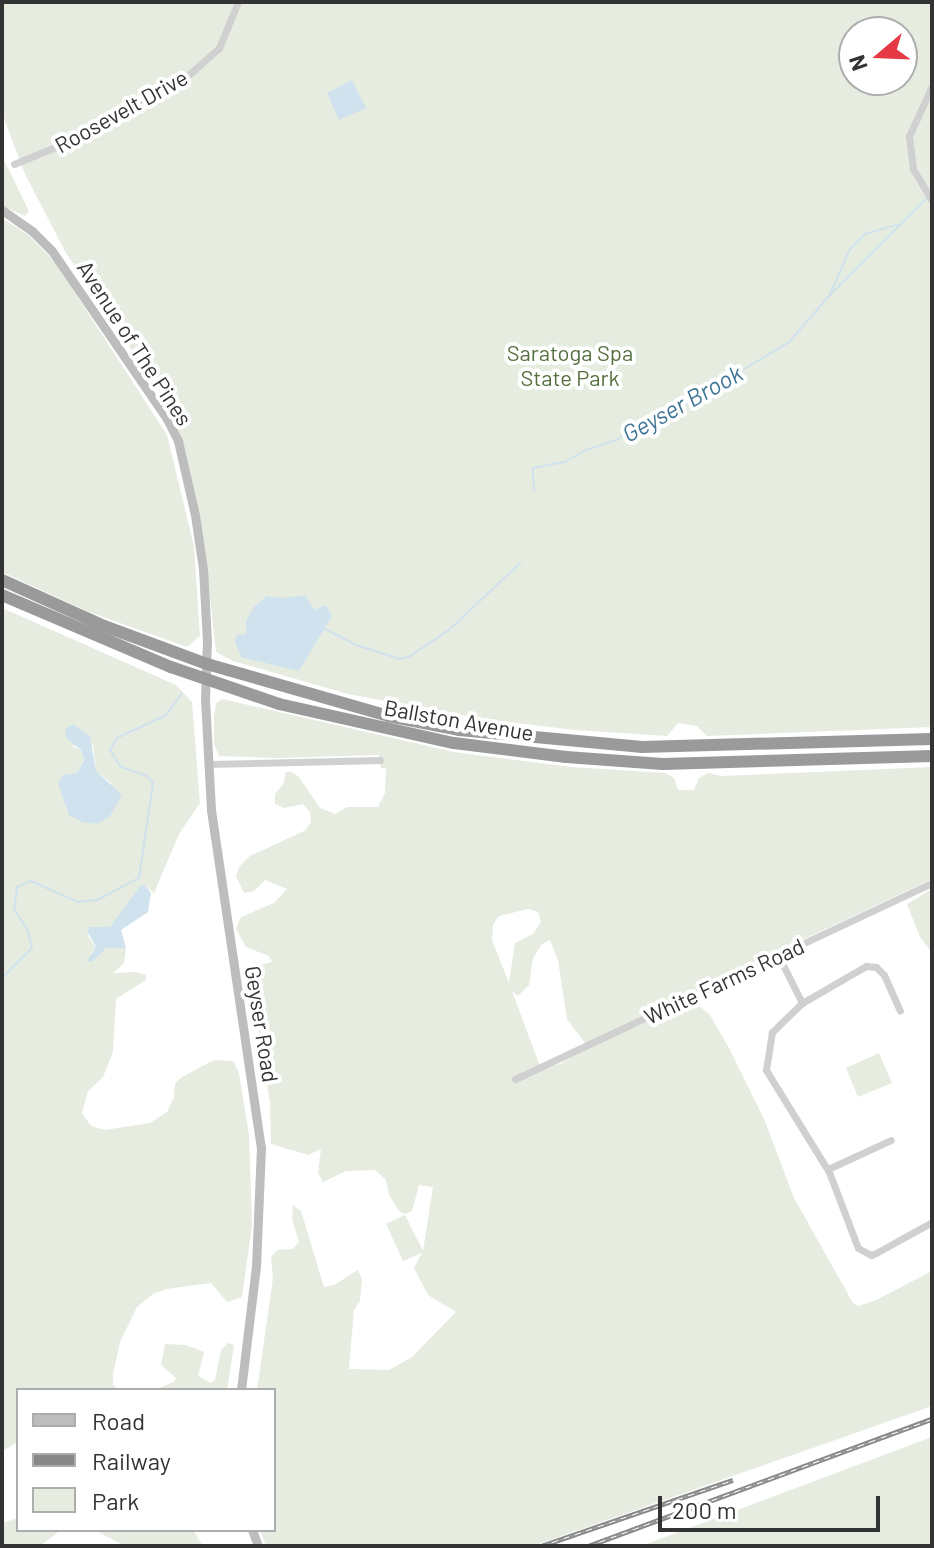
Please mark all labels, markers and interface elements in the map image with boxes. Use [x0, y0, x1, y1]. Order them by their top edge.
north arrow [838, 16, 918, 96]
text: N [843, 52, 872, 74]
street label: Roosevelt Drive [50, 64, 192, 158]
street label: Avenue of The Pines [72, 256, 198, 430]
park label: Saratoga Spa State Park [507, 339, 633, 390]
water label: Geyser Brook [617, 358, 747, 448]
street label: Ballston Avenue [382, 694, 536, 746]
street label: White Farms Road [640, 932, 808, 1030]
street label: Geyser Road [240, 964, 284, 1084]
legend [16, 1388, 276, 1532]
text: Road [92, 1406, 145, 1435]
text: Railway [92, 1446, 171, 1475]
scale bar [662, 1480, 884, 1530]
text: Park [92, 1486, 139, 1515]
text: 200 m [672, 1495, 737, 1524]

